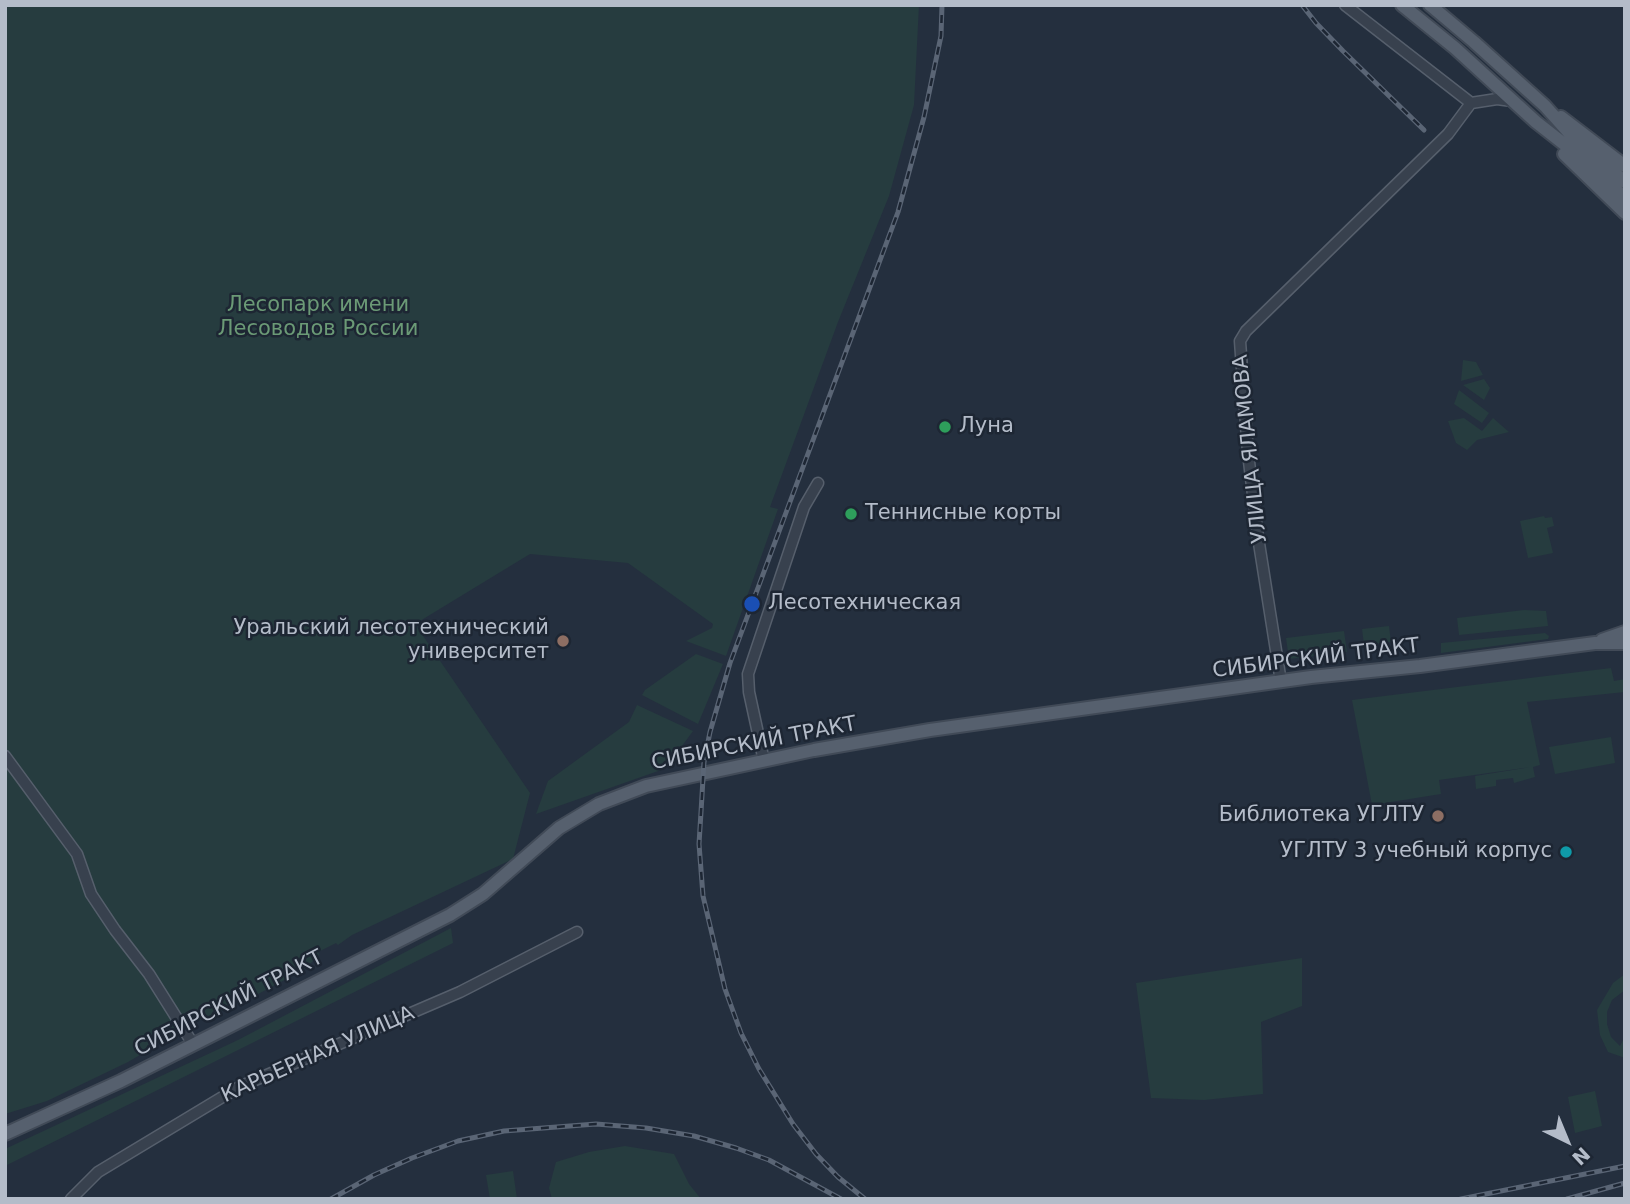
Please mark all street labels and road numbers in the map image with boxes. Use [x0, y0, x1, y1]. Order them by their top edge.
street label: УЛИЦА ЯЛАМОВА [1229, 353, 1273, 545]
street label: СИБИРСКИЙ ТРАКТ [1211, 634, 1421, 684]
street label: СИБИРСКИЙ ТРАКТ [649, 712, 859, 776]
street label: СИБИРСКИЙ ТРАКТ [130, 945, 328, 1063]
street label: КАРЬЕРНАЯ УЛИЦА [218, 1001, 418, 1109]

